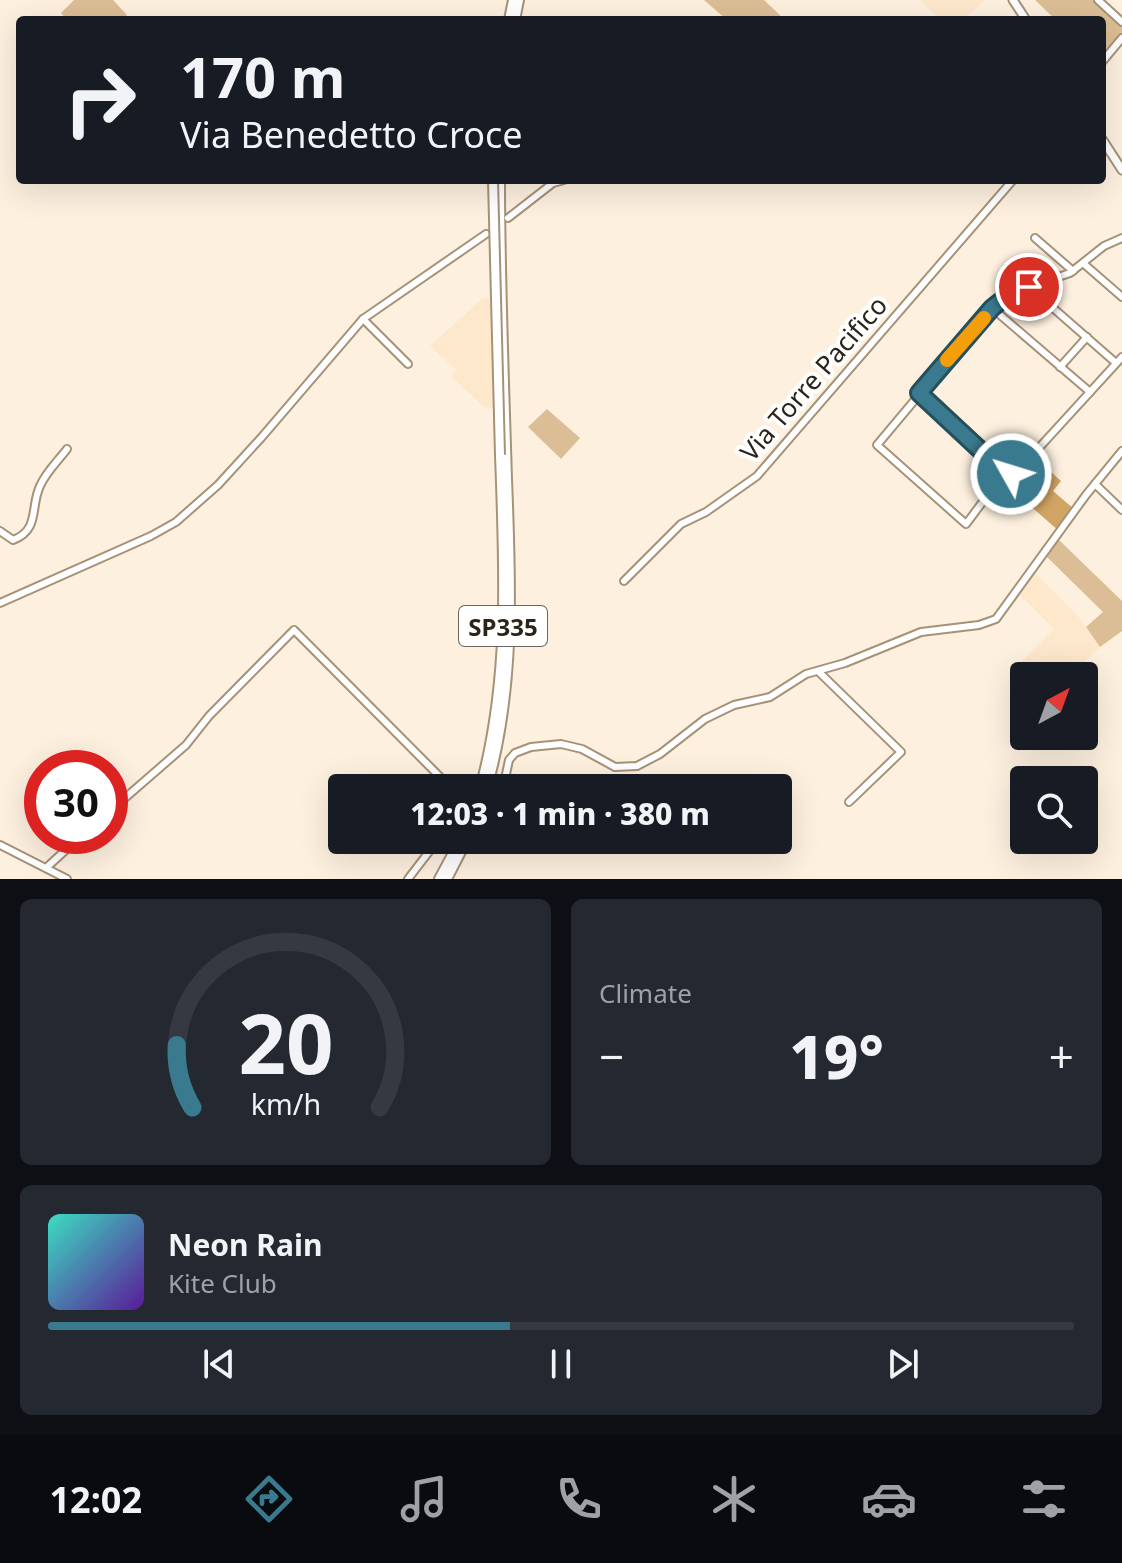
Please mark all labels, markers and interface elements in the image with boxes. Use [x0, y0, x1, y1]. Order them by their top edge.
text: 170 m [180, 38, 345, 114]
icon: right [48, 48, 152, 152]
text: Via Benedetto Croce [180, 110, 523, 159]
pin [995, 253, 1063, 321]
icon: arrive [1007, 265, 1051, 309]
street label: Via Torre Pacifico [731, 288, 895, 468]
position arrow [969, 432, 1053, 516]
road number: SP335 [459, 606, 547, 646]
north arrow [1010, 662, 1098, 750]
map controls [1010, 662, 1098, 854]
speed limit sign: 30 [24, 750, 128, 854]
button: search [1010, 766, 1098, 854]
text: 12:03 · 1 min · 380 m [410, 793, 710, 834]
text: Climate [599, 975, 692, 1011]
text: 20 [238, 985, 333, 1098]
text: 19° [789, 1015, 884, 1097]
text: − [599, 1026, 624, 1086]
text: + [1049, 1026, 1074, 1086]
text: km/h [250, 1084, 321, 1123]
text: Neon Rain [168, 1224, 322, 1265]
text: Kite Club [168, 1265, 277, 1301]
icon: previous [197, 1342, 241, 1386]
icon: pause [539, 1342, 583, 1386]
icon: next [881, 1342, 925, 1386]
icon: directions [241, 1471, 297, 1527]
icon: music [396, 1471, 452, 1527]
icon: phone [551, 1471, 607, 1527]
icon: climate [706, 1471, 762, 1527]
icon: car [861, 1471, 917, 1527]
icon: filters [1016, 1471, 1072, 1527]
text: 12:02 [50, 1475, 142, 1524]

